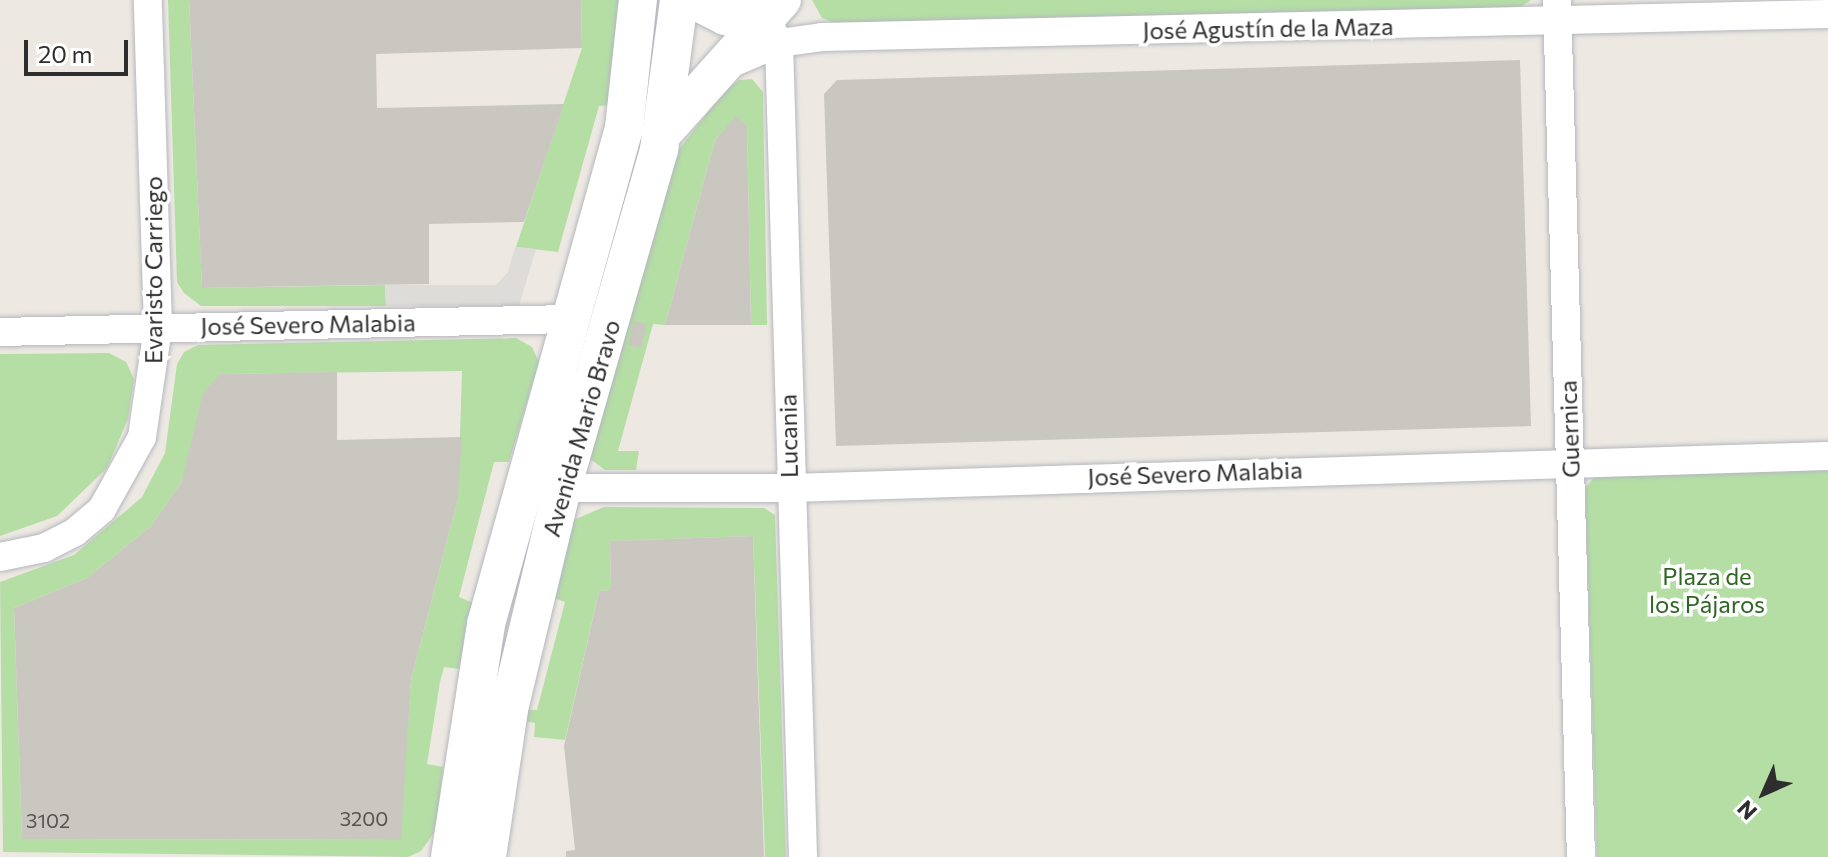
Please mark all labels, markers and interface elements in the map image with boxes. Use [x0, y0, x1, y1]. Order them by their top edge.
street label: José Agustín de la Maza [1142, 11, 1394, 45]
scale bar [28, 24, 132, 74]
text: 20 m [38, 39, 92, 68]
street label: Evaristo Carriego [139, 176, 167, 364]
street label: José Severo Malabia [200, 308, 416, 340]
street label: Avenida Mario Bravo [536, 316, 626, 540]
street label: Guernica [1553, 380, 1585, 478]
street label: Lucania [773, 394, 803, 478]
street label: José Severo Malabia [1087, 455, 1303, 491]
park label: Plaza de los Pájaros [1649, 562, 1765, 618]
north arrow [1724, 753, 1804, 833]
text: N [1731, 795, 1762, 826]
house number: 3200 [340, 806, 388, 830]
house number: 3102 [26, 808, 70, 832]

